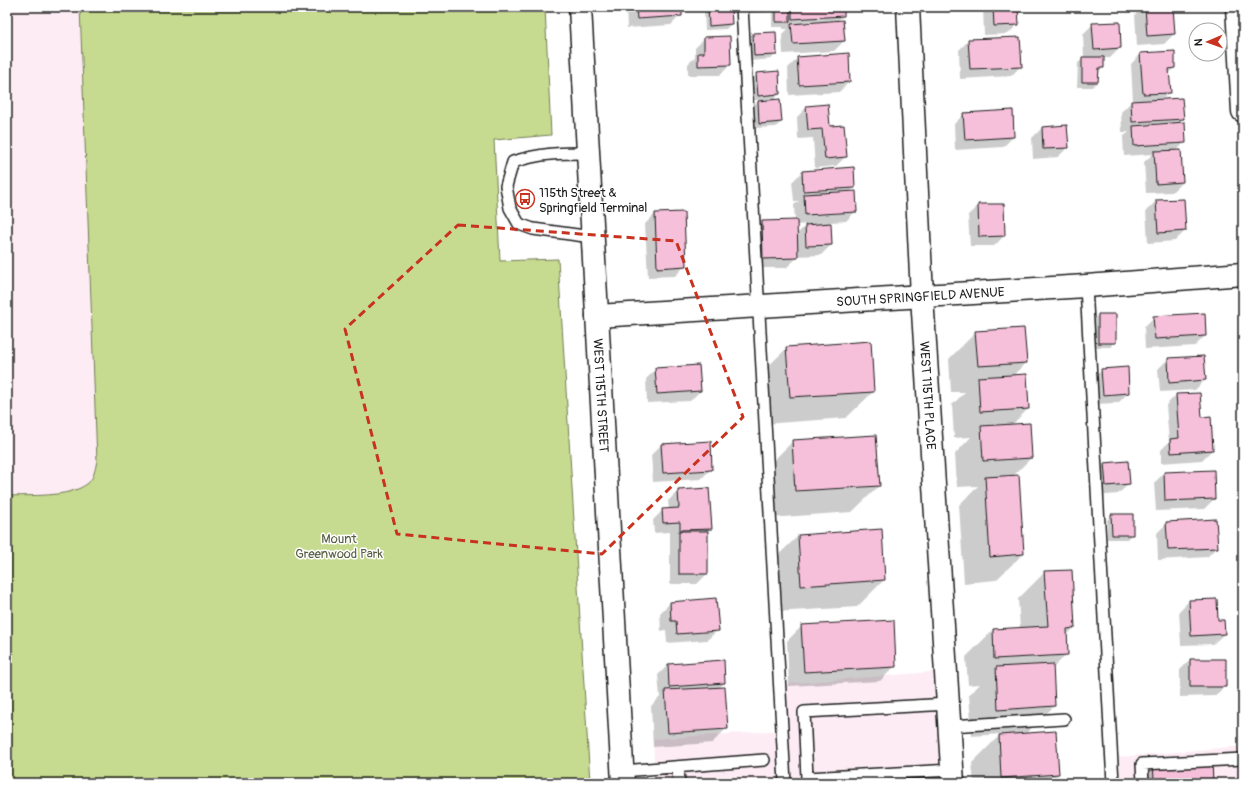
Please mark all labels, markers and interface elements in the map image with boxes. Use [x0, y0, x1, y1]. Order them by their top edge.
north arrow [1188, 22, 1228, 62]
text: N [1192, 38, 1205, 46]
place label: 115th Street & Springfield Terminal [539, 185, 647, 216]
bus stop icon: 115th Street & Springfield Terminal [514, 188, 536, 210]
street label: SOUTH SPRINGFIELD AVENUE [836, 284, 1005, 310]
street label: WEST 115TH STREET [589, 338, 612, 453]
street label: WEST 115TH PLACE [916, 341, 939, 451]
park label: Mount Greenwood Park [295, 531, 383, 562]

